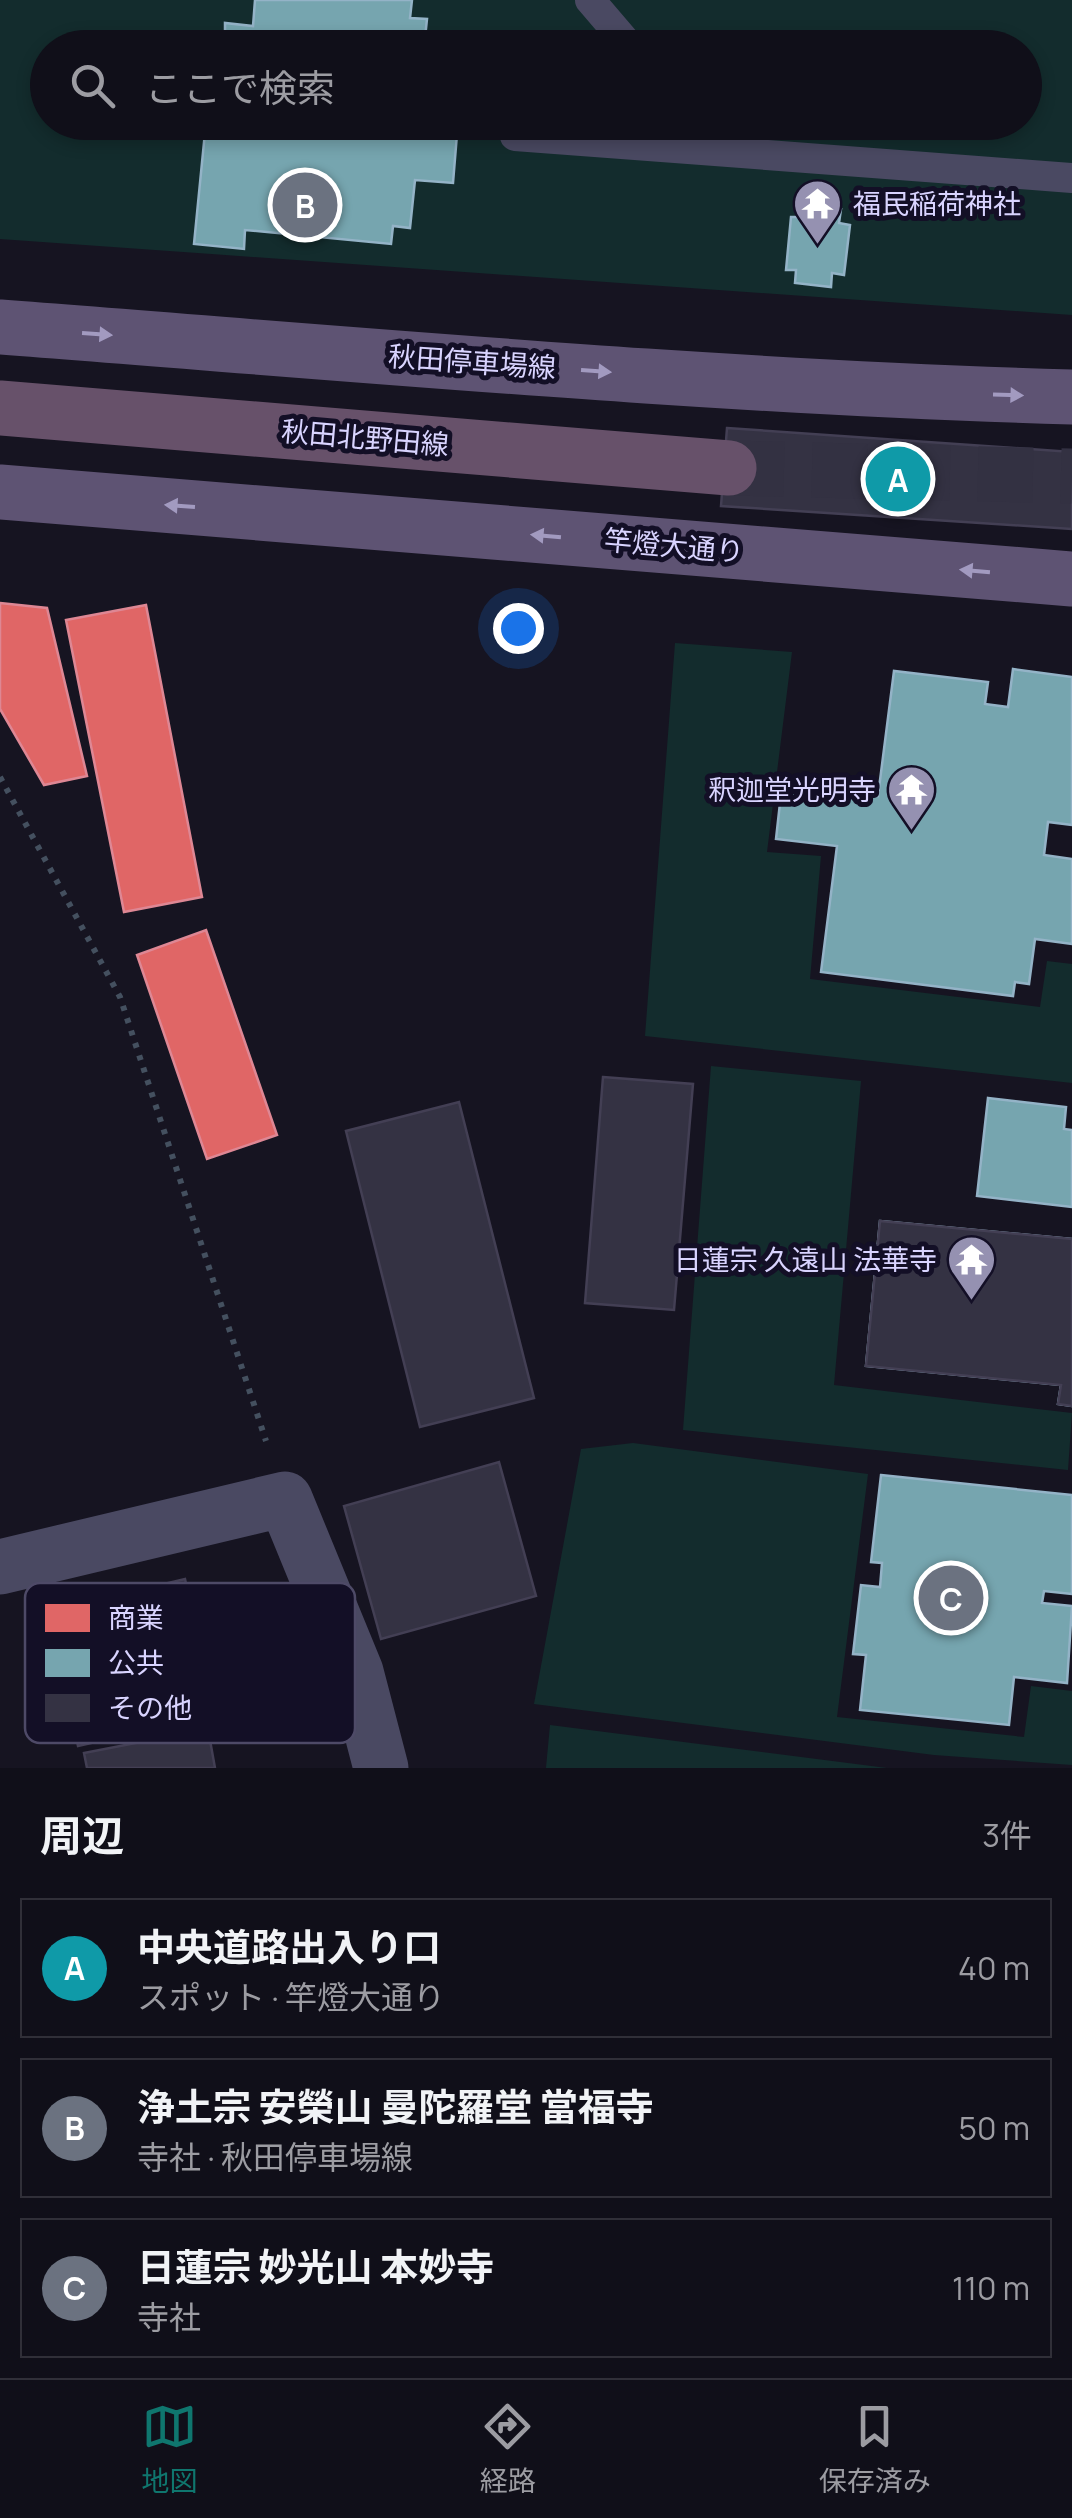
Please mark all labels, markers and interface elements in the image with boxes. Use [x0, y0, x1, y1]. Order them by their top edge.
search box [30, 30, 1042, 140]
icon: search [65, 58, 120, 113]
text: ここで検索 [145, 61, 335, 113]
pin: B [272, 168, 338, 242]
temple icon: 福民稲荷神社 [792, 178, 844, 246]
place label: 福民稲荷神社 [853, 184, 1021, 222]
one-way arrow [82, 327, 114, 343]
street label: 秋田停車場線 [387, 336, 557, 386]
one-way arrow [580, 363, 612, 379]
one-way arrow [993, 388, 1025, 404]
street label: 秋田北野田線 [280, 411, 450, 463]
pin: A [866, 442, 930, 516]
one-way arrow [163, 497, 195, 513]
street label: 竿燈大通り [603, 520, 745, 570]
one-way arrow [530, 527, 562, 543]
one-way arrow [958, 563, 990, 579]
your location [493, 603, 544, 654]
temple icon: 釈迦堂光明寺 [885, 764, 937, 832]
place label: 釈迦堂光明寺 [708, 770, 876, 808]
temple icon: 日蓮宗 久遠山 法華寺 [946, 1234, 998, 1302]
place label: 日蓮宗 久遠山 法華寺 [674, 1240, 937, 1278]
pin: C [918, 1560, 984, 1636]
legend [25, 1583, 355, 1743]
text: 商業 [108, 1598, 164, 1636]
text: 公共 [108, 1643, 164, 1681]
text: その他 [108, 1688, 192, 1726]
text: 周辺 [40, 1806, 124, 1864]
text: 3件 [982, 1813, 1032, 1857]
text: 中央道路出入り口 [137, 1920, 441, 1972]
text: A [64, 1946, 85, 1990]
text: 40 m [958, 1946, 1030, 1990]
text: スポット · 竿燈大通り [137, 1975, 445, 2019]
text: 浄土宗 安榮山 曼陀羅堂 當福寺 [137, 2080, 654, 2132]
text: B [64, 2106, 85, 2150]
text: 50 m [958, 2106, 1030, 2150]
text: 寺社 · 秋田停車場線 [137, 2135, 413, 2179]
text: 日蓮宗 妙光山 本妙寺 [137, 2240, 494, 2292]
text: C [63, 2266, 86, 2310]
text: 110 m [952, 2266, 1030, 2310]
text: 寺社 [137, 2295, 201, 2339]
tab: 地図 [141, 2399, 197, 2499]
tab: 経路 [480, 2399, 536, 2499]
tab: 保存済み [819, 2399, 931, 2499]

